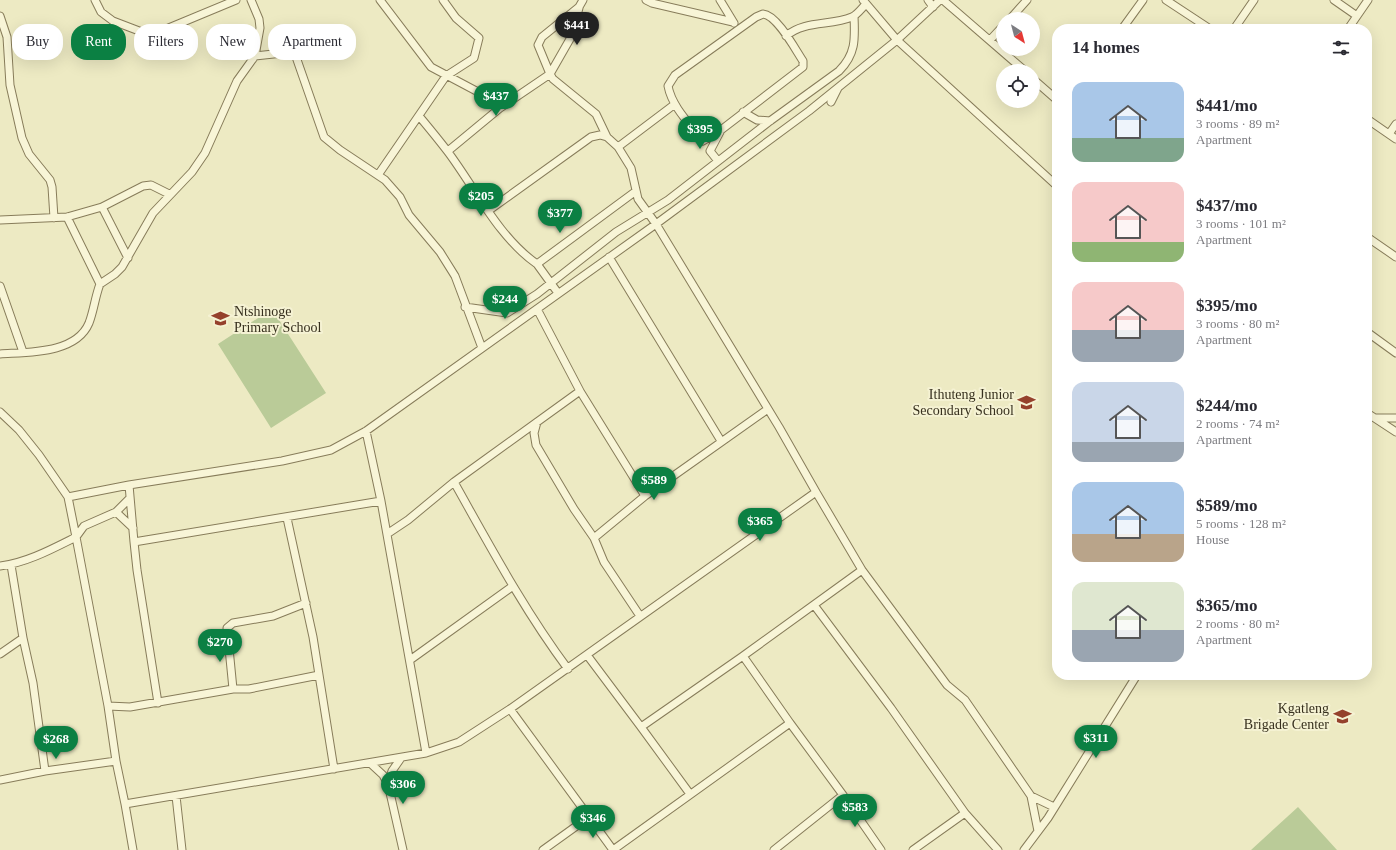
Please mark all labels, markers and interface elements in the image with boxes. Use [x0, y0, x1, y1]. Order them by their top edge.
pin: $441 [553, 12, 601, 46]
north arrow [996, 12, 1040, 56]
map controls [996, 12, 1040, 108]
text: $441 [564, 17, 590, 32]
chip: Buy [12, 24, 63, 60]
chip: Rent [71, 24, 126, 60]
chip: Filters [134, 24, 198, 60]
chip: New [206, 24, 260, 60]
chip: Apartment [268, 24, 356, 60]
icon: filters [1330, 37, 1352, 59]
text: 14 homes [1072, 38, 1140, 57]
button: locate [996, 64, 1040, 108]
pin: $437 [472, 83, 520, 117]
text: $437 [483, 88, 509, 103]
text: $441/mo [1196, 96, 1257, 115]
icon: home [1104, 98, 1152, 146]
pin: $395 [676, 116, 724, 150]
text: 3 rooms · 89 m² [1196, 116, 1279, 131]
text: $395 [687, 121, 713, 136]
text: Apartment [1196, 132, 1252, 147]
pin: $205 [457, 183, 505, 217]
text: $205 [468, 188, 494, 203]
text: $437/mo [1196, 196, 1257, 215]
icon: home [1104, 198, 1152, 246]
pin: $377 [536, 200, 584, 234]
text: $377 [547, 205, 573, 220]
text: 3 rooms · 101 m² [1196, 216, 1286, 231]
text: Apartment [1196, 232, 1252, 247]
pin: $244 [481, 286, 529, 320]
text: $244 [492, 291, 518, 306]
text: $395/mo [1196, 296, 1257, 315]
icon: home [1104, 298, 1152, 346]
place label: Ntshinoge Primary School [234, 304, 322, 335]
school or university icon: Ntshinoge Primary School [211, 309, 231, 329]
text: 3 rooms · 80 m² [1196, 316, 1279, 331]
text: Apartment [1196, 332, 1252, 347]
place label: Ithuteng Junior Secondary School [913, 387, 1014, 418]
school or university icon: Ithuteng Junior Secondary School [1017, 392, 1037, 412]
text: $244/mo [1196, 396, 1257, 415]
icon: home [1104, 398, 1152, 446]
text: 2 rooms · 74 m² [1196, 416, 1279, 431]
text: Apartment [1196, 432, 1252, 447]
pin: $589 [630, 467, 678, 501]
text: $589 [641, 472, 667, 487]
text: $589/mo [1196, 496, 1257, 515]
icon: home [1104, 498, 1152, 546]
pin: $365 [736, 508, 784, 542]
text: $365 [747, 513, 773, 528]
text: 5 rooms · 128 m² [1196, 516, 1286, 531]
text: House [1196, 532, 1229, 547]
text: $365/mo [1196, 596, 1257, 615]
icon: home [1104, 598, 1152, 646]
text: 2 rooms · 80 m² [1196, 616, 1279, 631]
pin: $270 [196, 629, 244, 663]
text: Apartment [1196, 632, 1252, 647]
text: $270 [207, 634, 233, 649]
place label: Kgatleng Brigade Center [1244, 701, 1329, 732]
school or university icon: Kgatleng Brigade Center [1332, 706, 1352, 726]
pin: $311 [1072, 725, 1120, 759]
pin: $268 [32, 726, 80, 760]
text: $311 [1083, 730, 1109, 745]
text: $268 [43, 731, 69, 746]
pin: $306 [379, 771, 427, 805]
text: $306 [390, 776, 416, 791]
pin: $583 [831, 794, 879, 828]
text: $583 [842, 799, 868, 814]
pin: $346 [569, 805, 617, 839]
text: $346 [580, 810, 606, 825]

